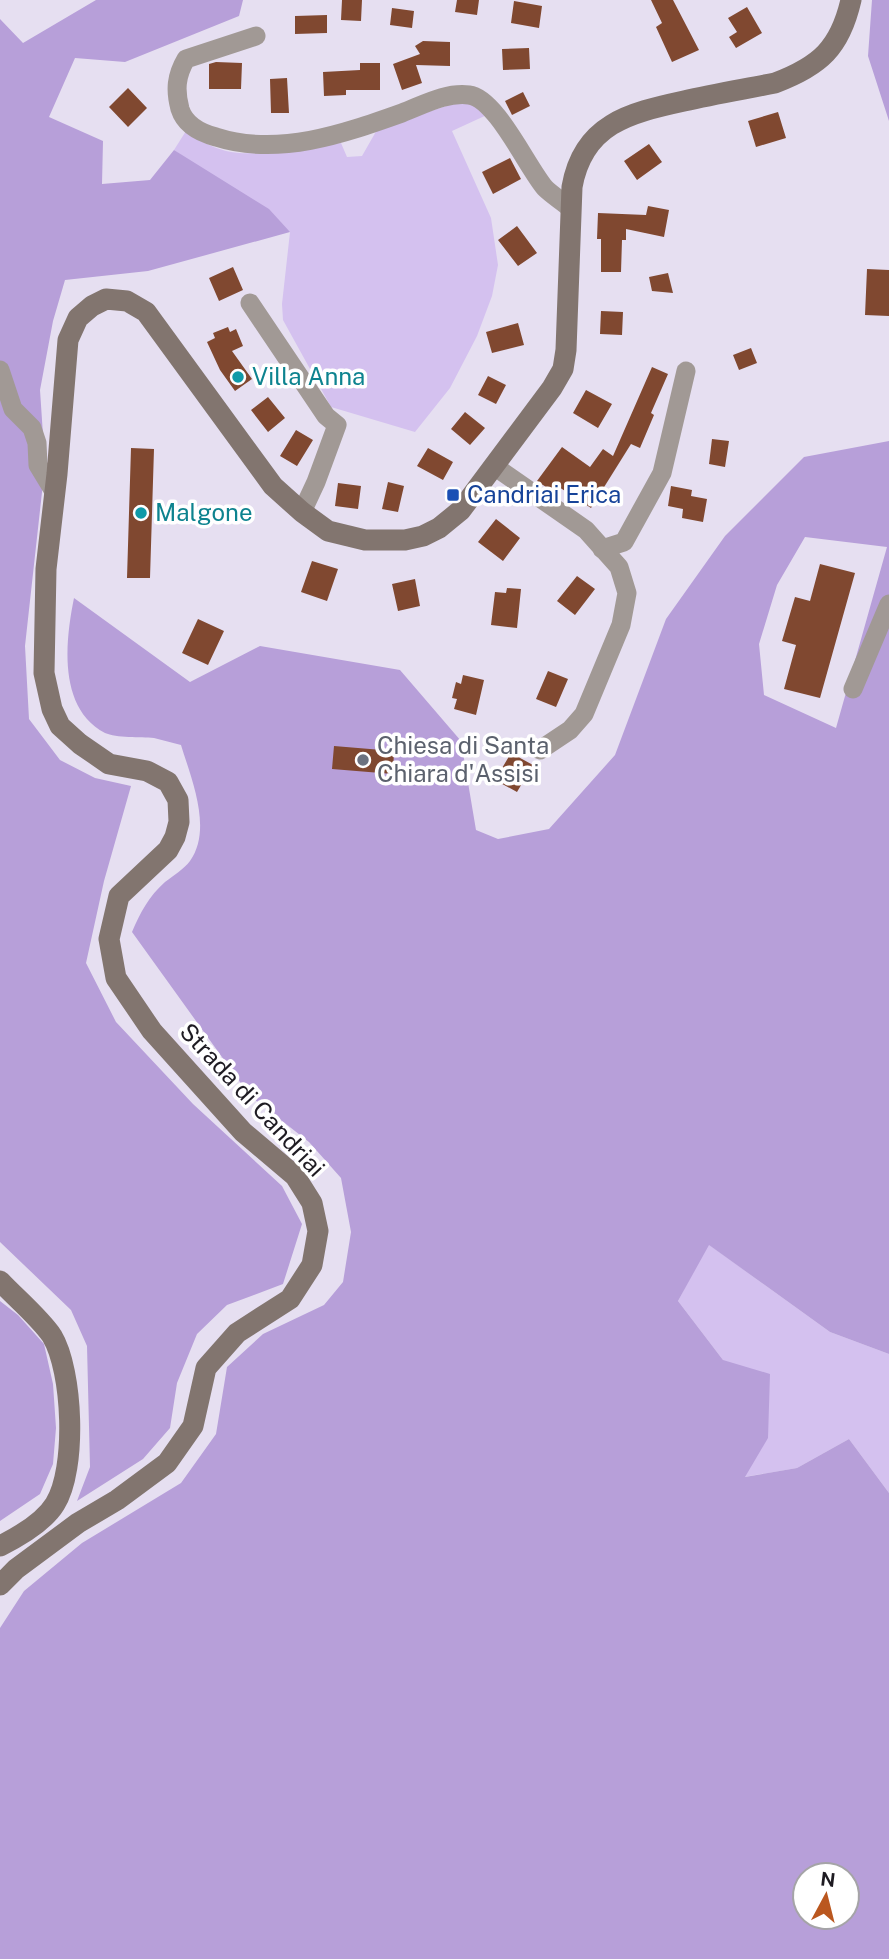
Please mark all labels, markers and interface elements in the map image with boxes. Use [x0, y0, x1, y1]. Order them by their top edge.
place label: Villa Anna [252, 362, 365, 390]
marker: Villa Anna [230, 369, 246, 385]
place label: Candriai Erica [467, 480, 621, 508]
marker: Candriai Erica [445, 487, 461, 503]
place label: Malgone [155, 498, 253, 526]
marker: Malgone [133, 505, 149, 521]
place label: Chiesa di Santa Chiara d'Assisi [377, 731, 549, 787]
marker: Chiesa di Santa Chiara d'Assisi [355, 752, 371, 768]
street label: Strada di Candriai [175, 1017, 331, 1182]
north arrow [791, 1861, 861, 1931]
text: N [819, 1867, 837, 1891]

